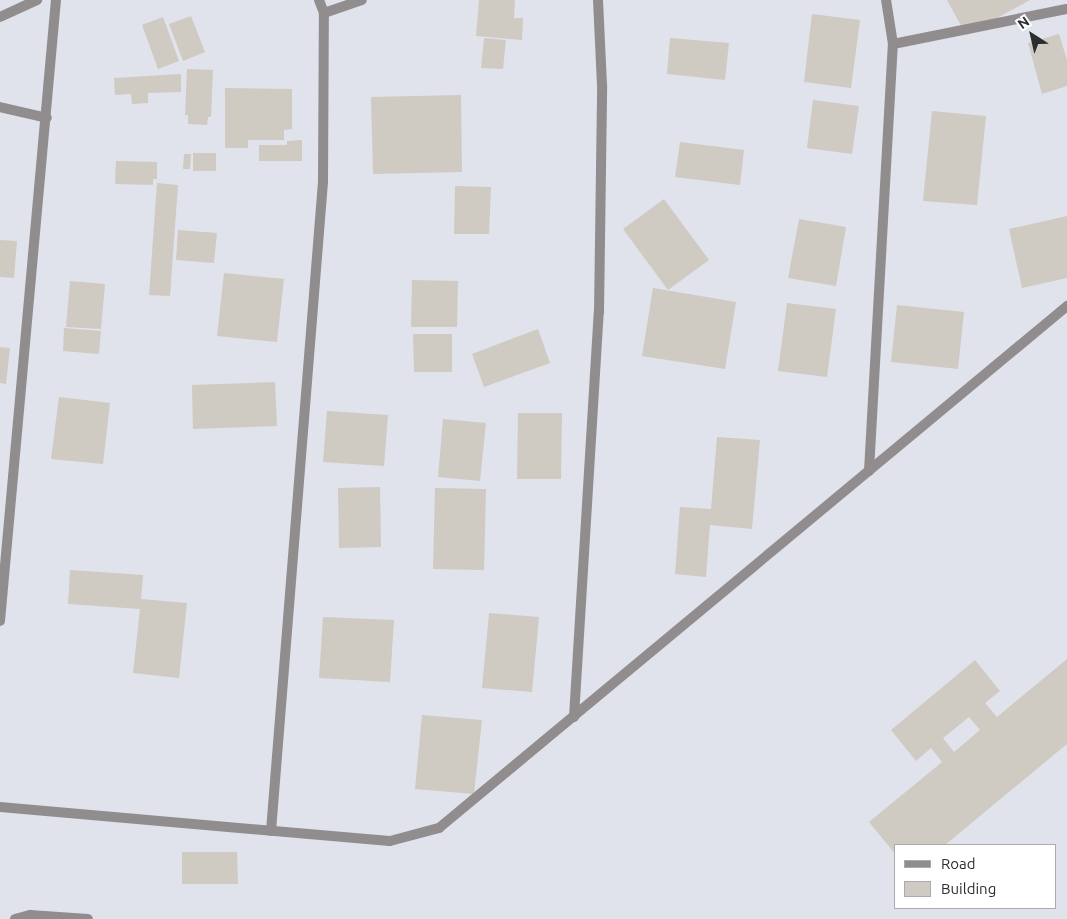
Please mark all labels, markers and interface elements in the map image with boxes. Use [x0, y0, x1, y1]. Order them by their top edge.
north arrow [1007, 10, 1057, 60]
text: N [1015, 13, 1032, 32]
legend [894, 844, 1057, 909]
text: Road [941, 855, 976, 872]
text: Building [941, 880, 996, 897]

